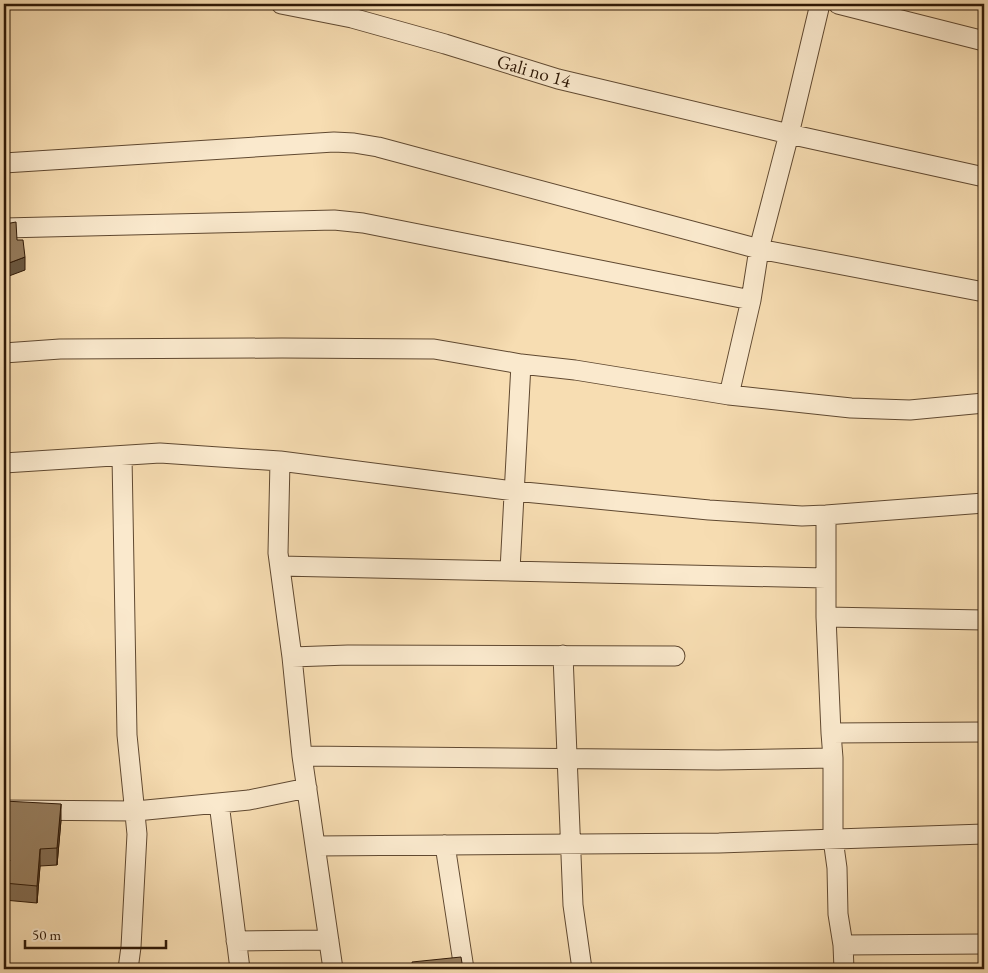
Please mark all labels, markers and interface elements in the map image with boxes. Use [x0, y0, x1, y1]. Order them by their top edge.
street label: Gali no 14 [494, 49, 575, 94]
scale bar [25, 918, 166, 950]
text: 50 m [32, 925, 61, 944]

